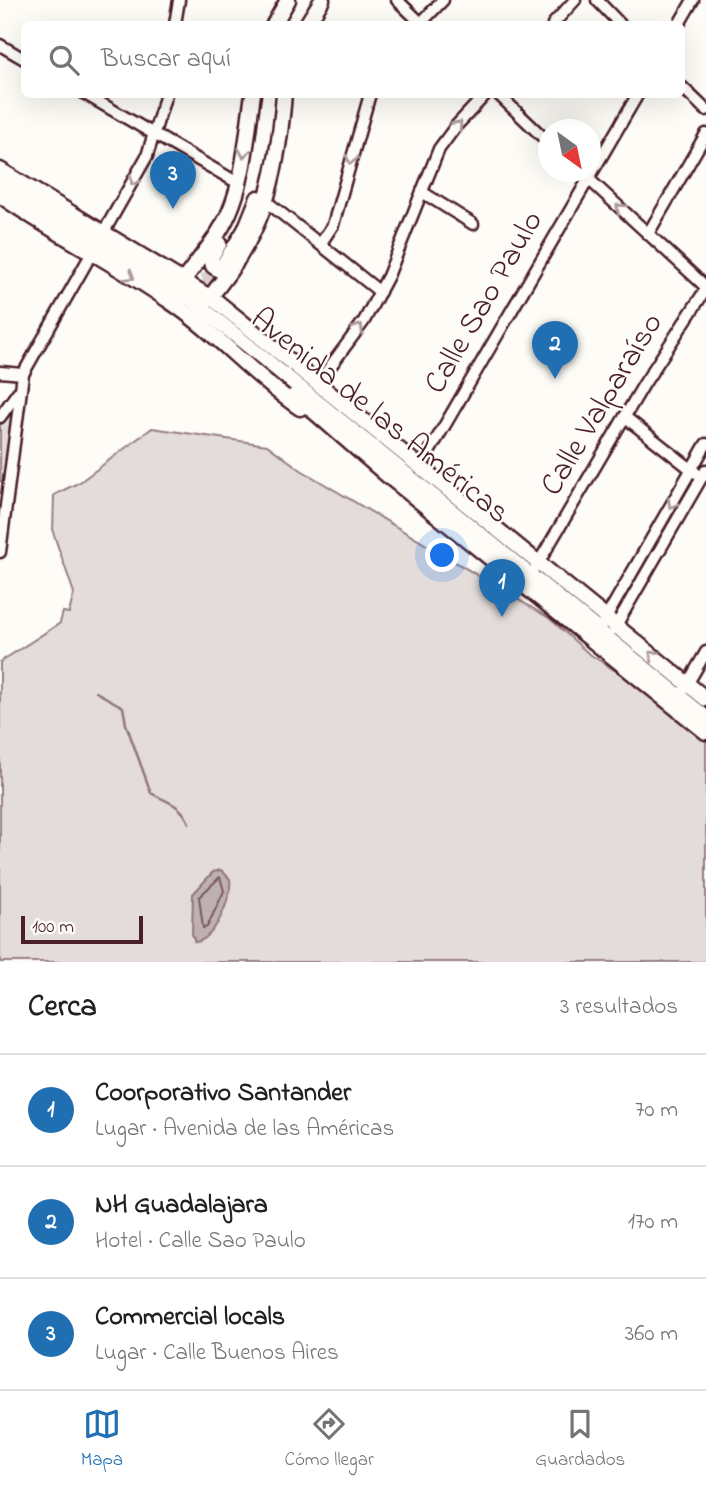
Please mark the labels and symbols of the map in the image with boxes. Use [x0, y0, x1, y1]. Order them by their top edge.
north arrow [538, 119, 601, 182]
one-way arrow [450, 120, 462, 133]
one-way arrow [237, 147, 252, 159]
pin: 3 [150, 151, 196, 209]
one-way arrow [345, 154, 359, 166]
one-way arrow [129, 173, 142, 186]
street label: Calle Sao Paulo [414, 203, 556, 403]
one-way arrow [615, 204, 628, 216]
one-way arrow [123, 267, 136, 280]
street label: Avenida de las Américas [239, 297, 519, 537]
street label: Calle Valparaíso [530, 305, 676, 505]
pin: 2 [532, 321, 578, 379]
one-way arrow [350, 323, 363, 336]
one-way arrow [667, 496, 680, 509]
your location [425, 538, 459, 572]
pin: 1 [479, 559, 525, 617]
one-way arrow [649, 651, 661, 664]
scale bar [21, 913, 144, 945]

